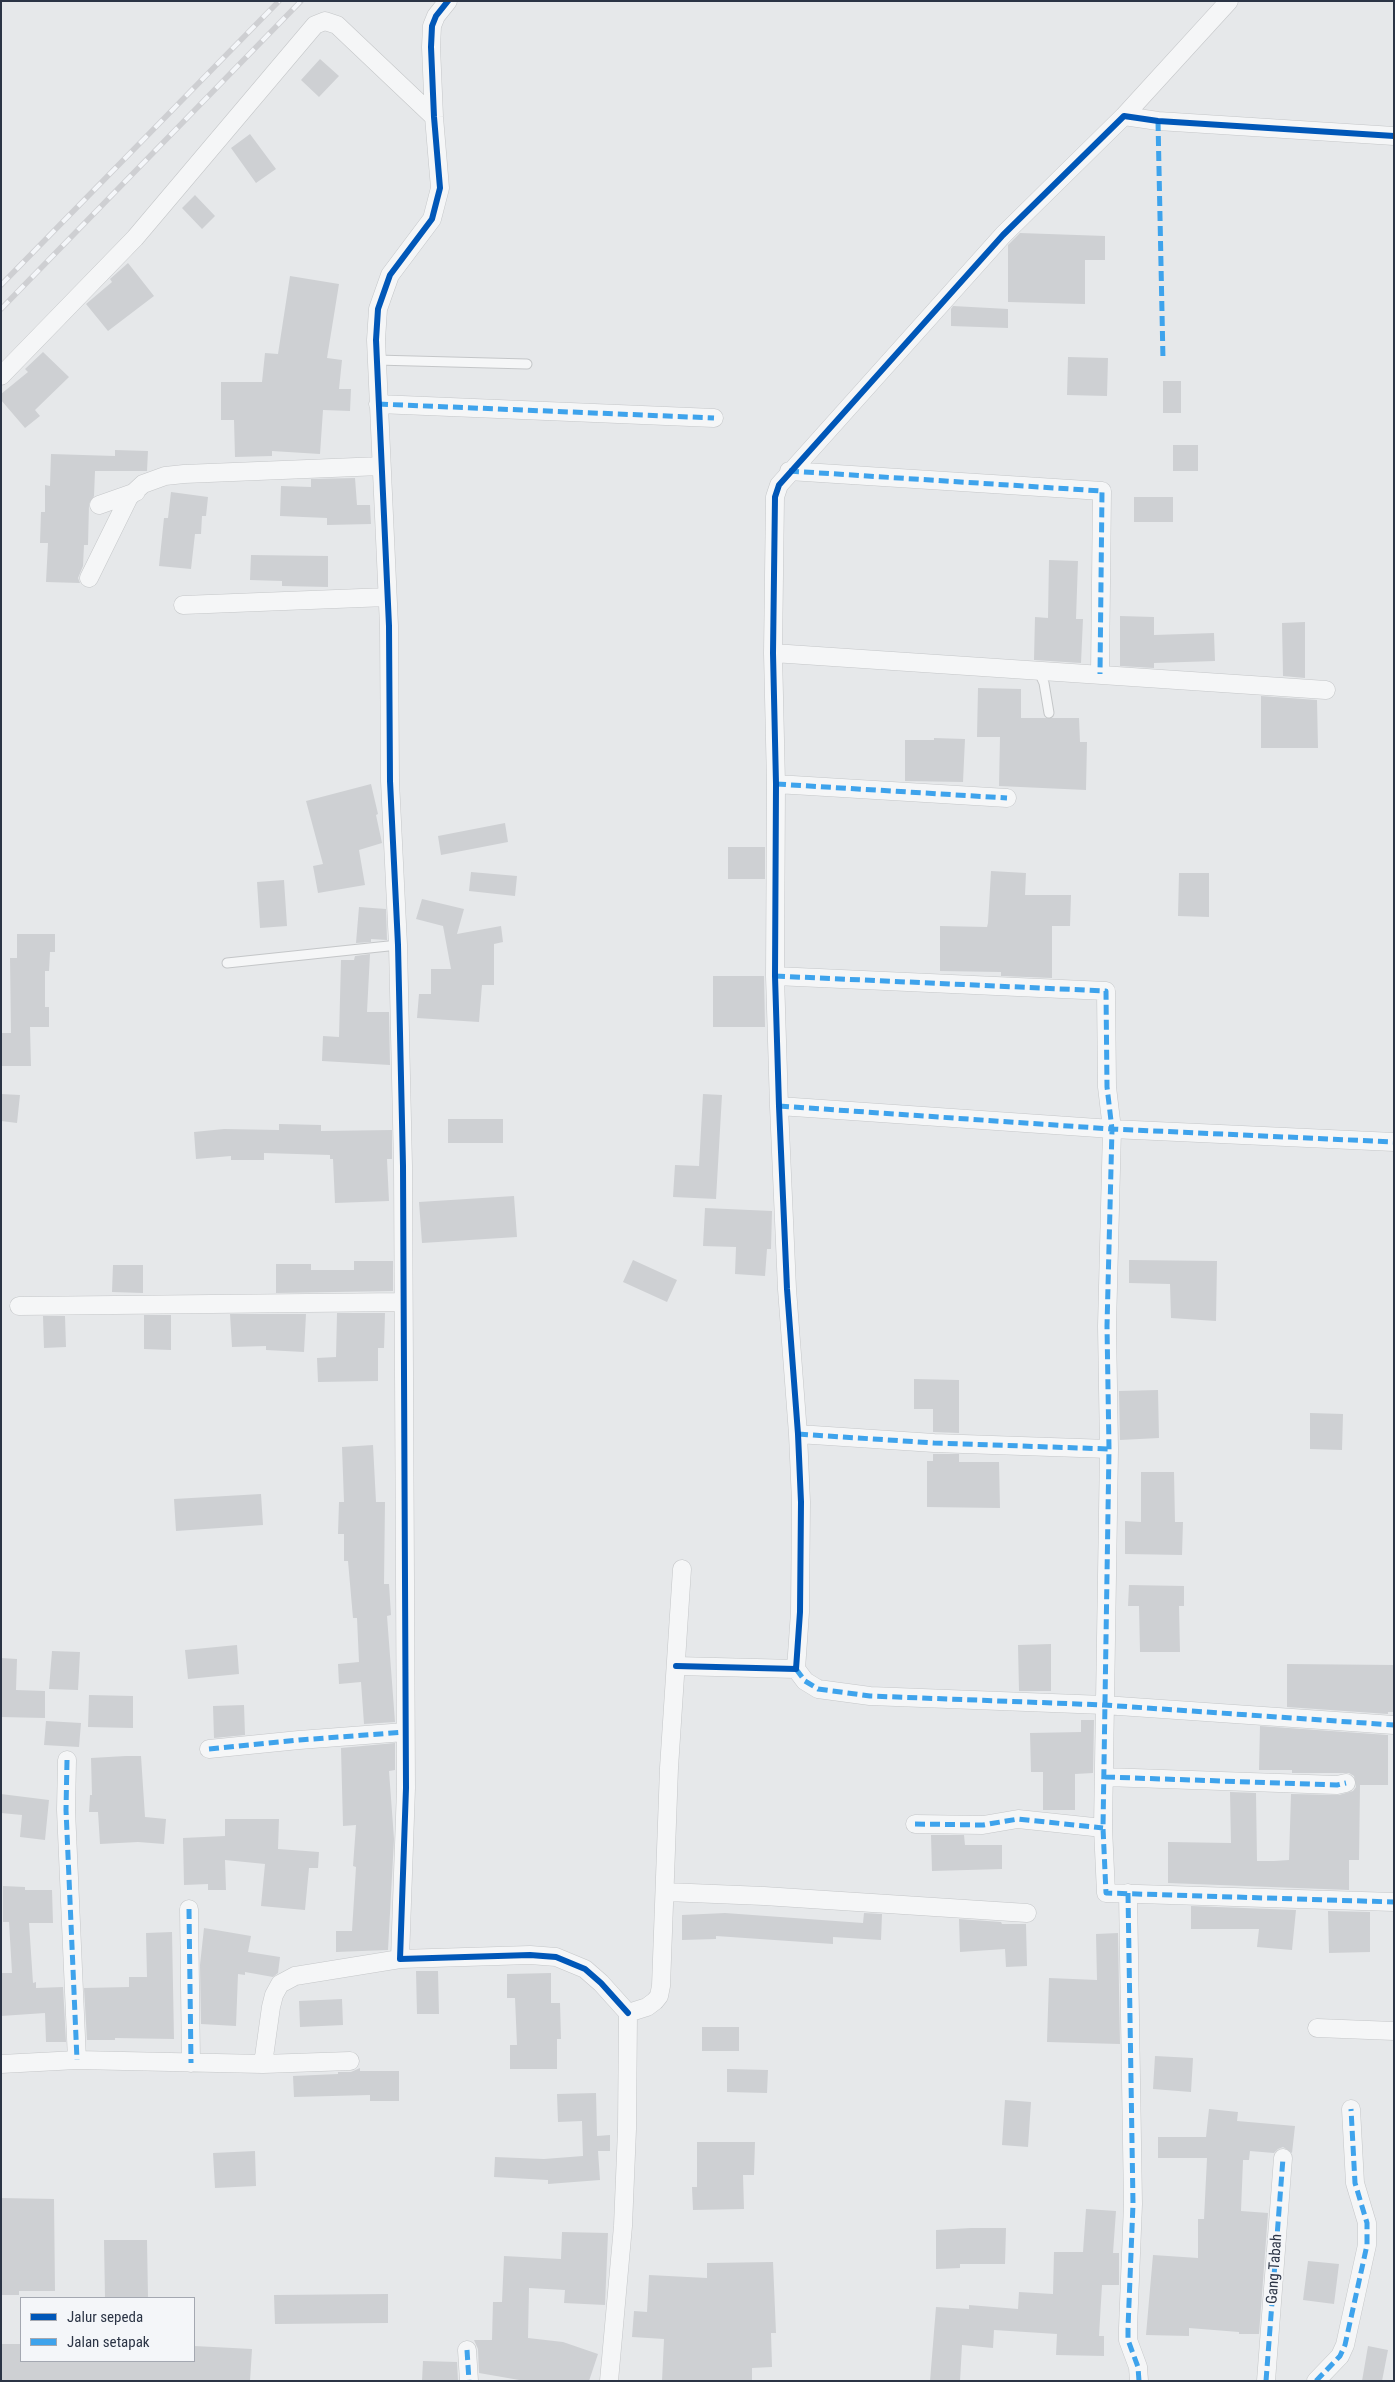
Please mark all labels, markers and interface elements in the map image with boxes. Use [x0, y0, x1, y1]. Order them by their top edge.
street label: Gang Tabah [1264, 2233, 1286, 2305]
legend [20, 2297, 195, 2362]
text: Jalur sepeda [67, 2308, 143, 2326]
text: Jalan setapak [67, 2333, 150, 2351]

